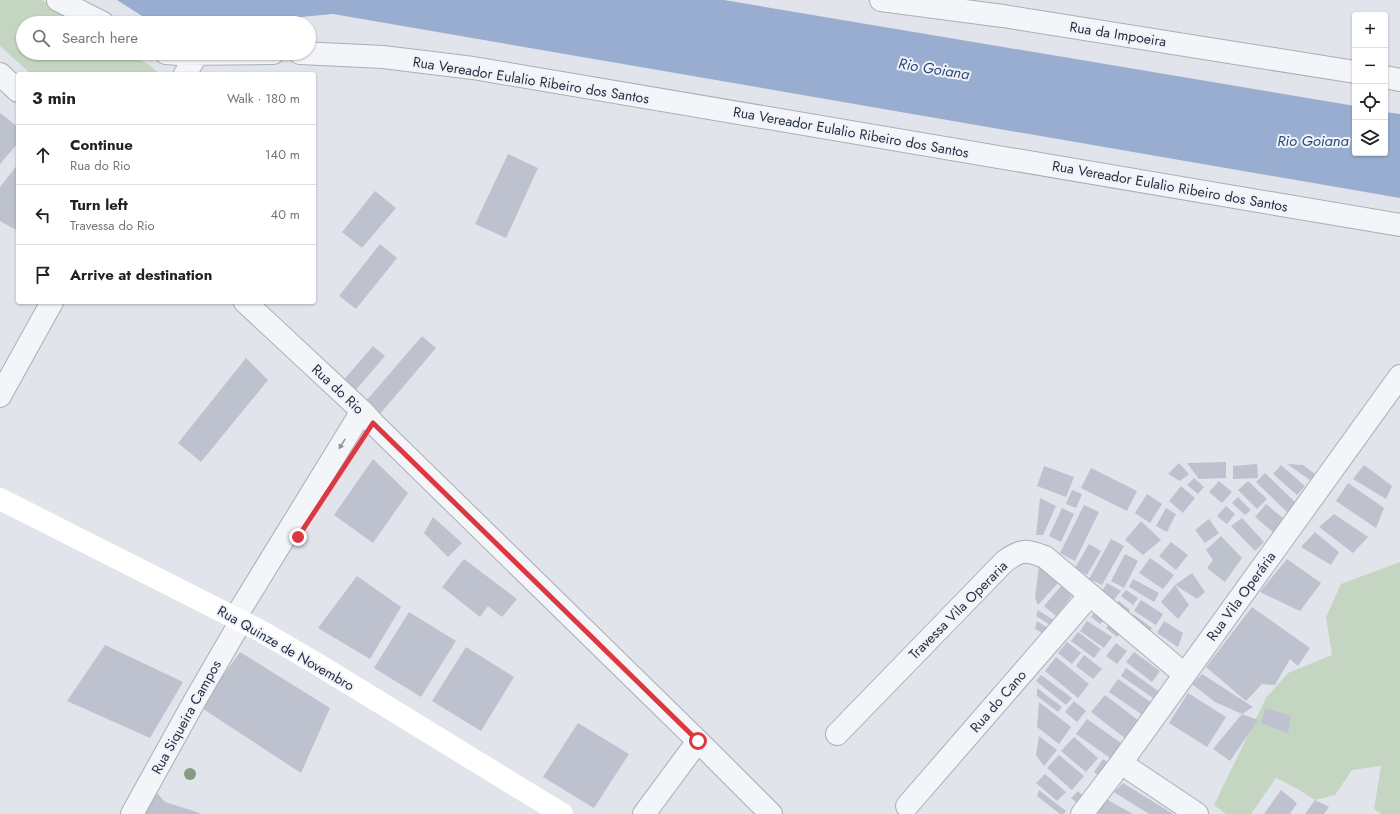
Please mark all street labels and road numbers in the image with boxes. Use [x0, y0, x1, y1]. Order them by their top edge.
street label: Rua da Impoeira [1068, 17, 1168, 51]
street label: Rua Vereador Eulalio Ribeiro dos Santos [411, 51, 651, 109]
street label: Rua Vereador Eulalio Ribeiro dos Santos [732, 101, 971, 163]
street label: Rua Vereador Eulalio Ribeiro dos Santos [1051, 155, 1290, 217]
street label: Rua do Rio [307, 359, 369, 419]
street label: Rua Vila Operária [1202, 547, 1280, 645]
street label: Travessa Vila Operaria [904, 556, 1012, 664]
street label: Rua Quinze de Novembro [214, 601, 358, 696]
street label: Rua Siqueira Campos [146, 656, 226, 778]
street label: Rua do Cano [965, 665, 1031, 737]

